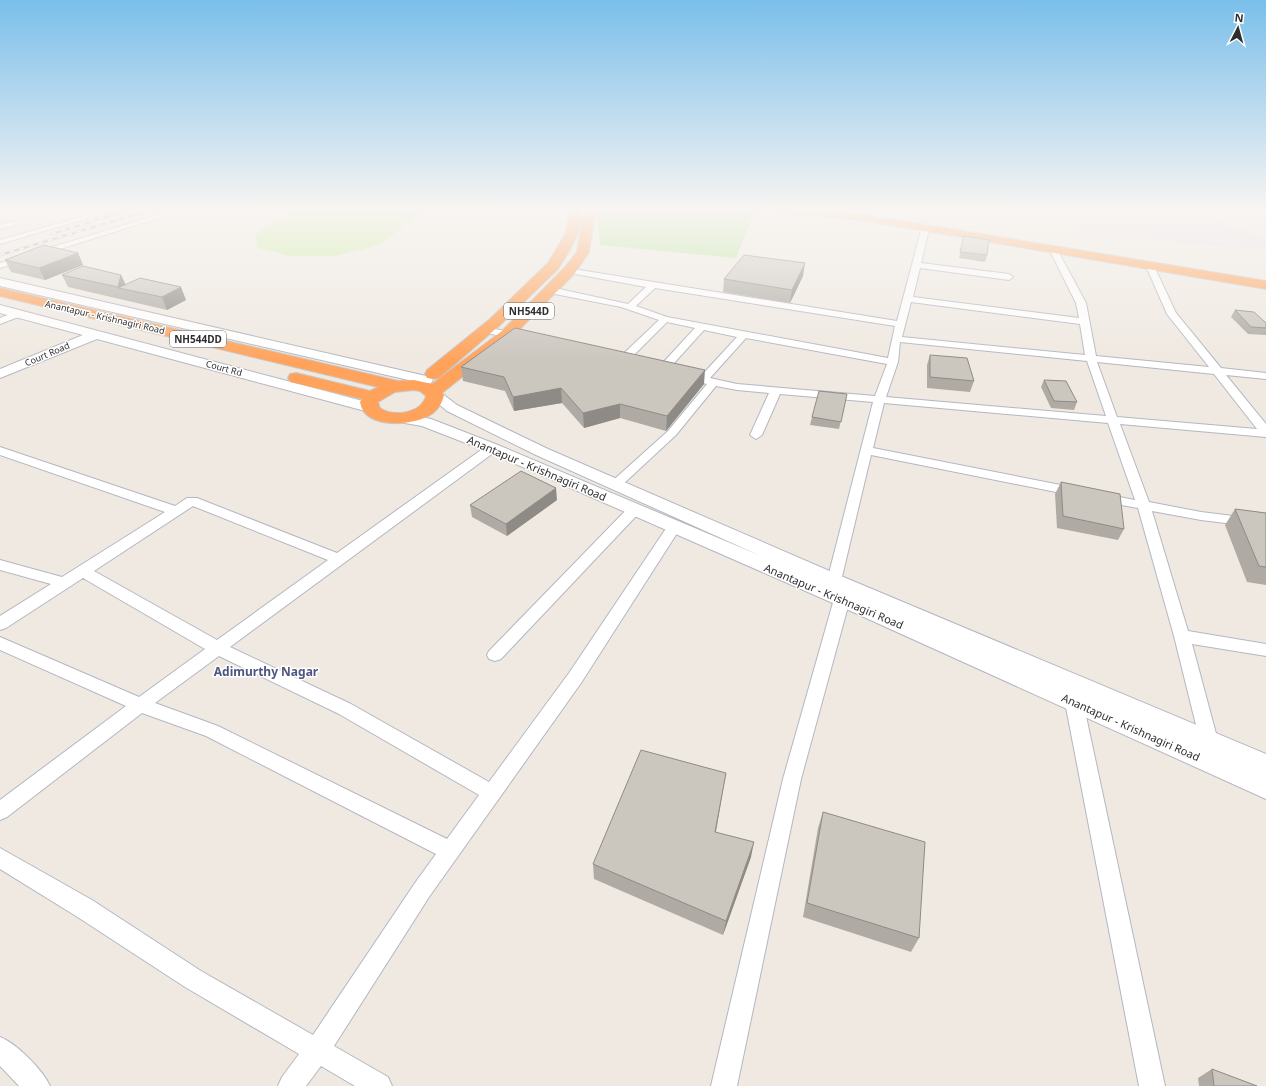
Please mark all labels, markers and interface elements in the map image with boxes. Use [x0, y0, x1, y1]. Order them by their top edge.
north arrow [1218, 8, 1258, 48]
text: N [1234, 10, 1244, 25]
street label: Anantapur - Krishnagiri Road [44, 297, 166, 337]
road number: NH544D [504, 303, 554, 319]
road number: NH544DD [170, 331, 226, 347]
street label: Court Road [23, 339, 71, 369]
street label: Court Rd [204, 357, 244, 379]
street label: Anantapur - Krishnagiri Road [465, 432, 609, 504]
street label: Anantapur - Krishnagiri Road [762, 560, 906, 632]
district label: Adimurthy Nagar [214, 663, 319, 680]
street label: Anantapur - Krishnagiri Road [1060, 690, 1202, 764]

